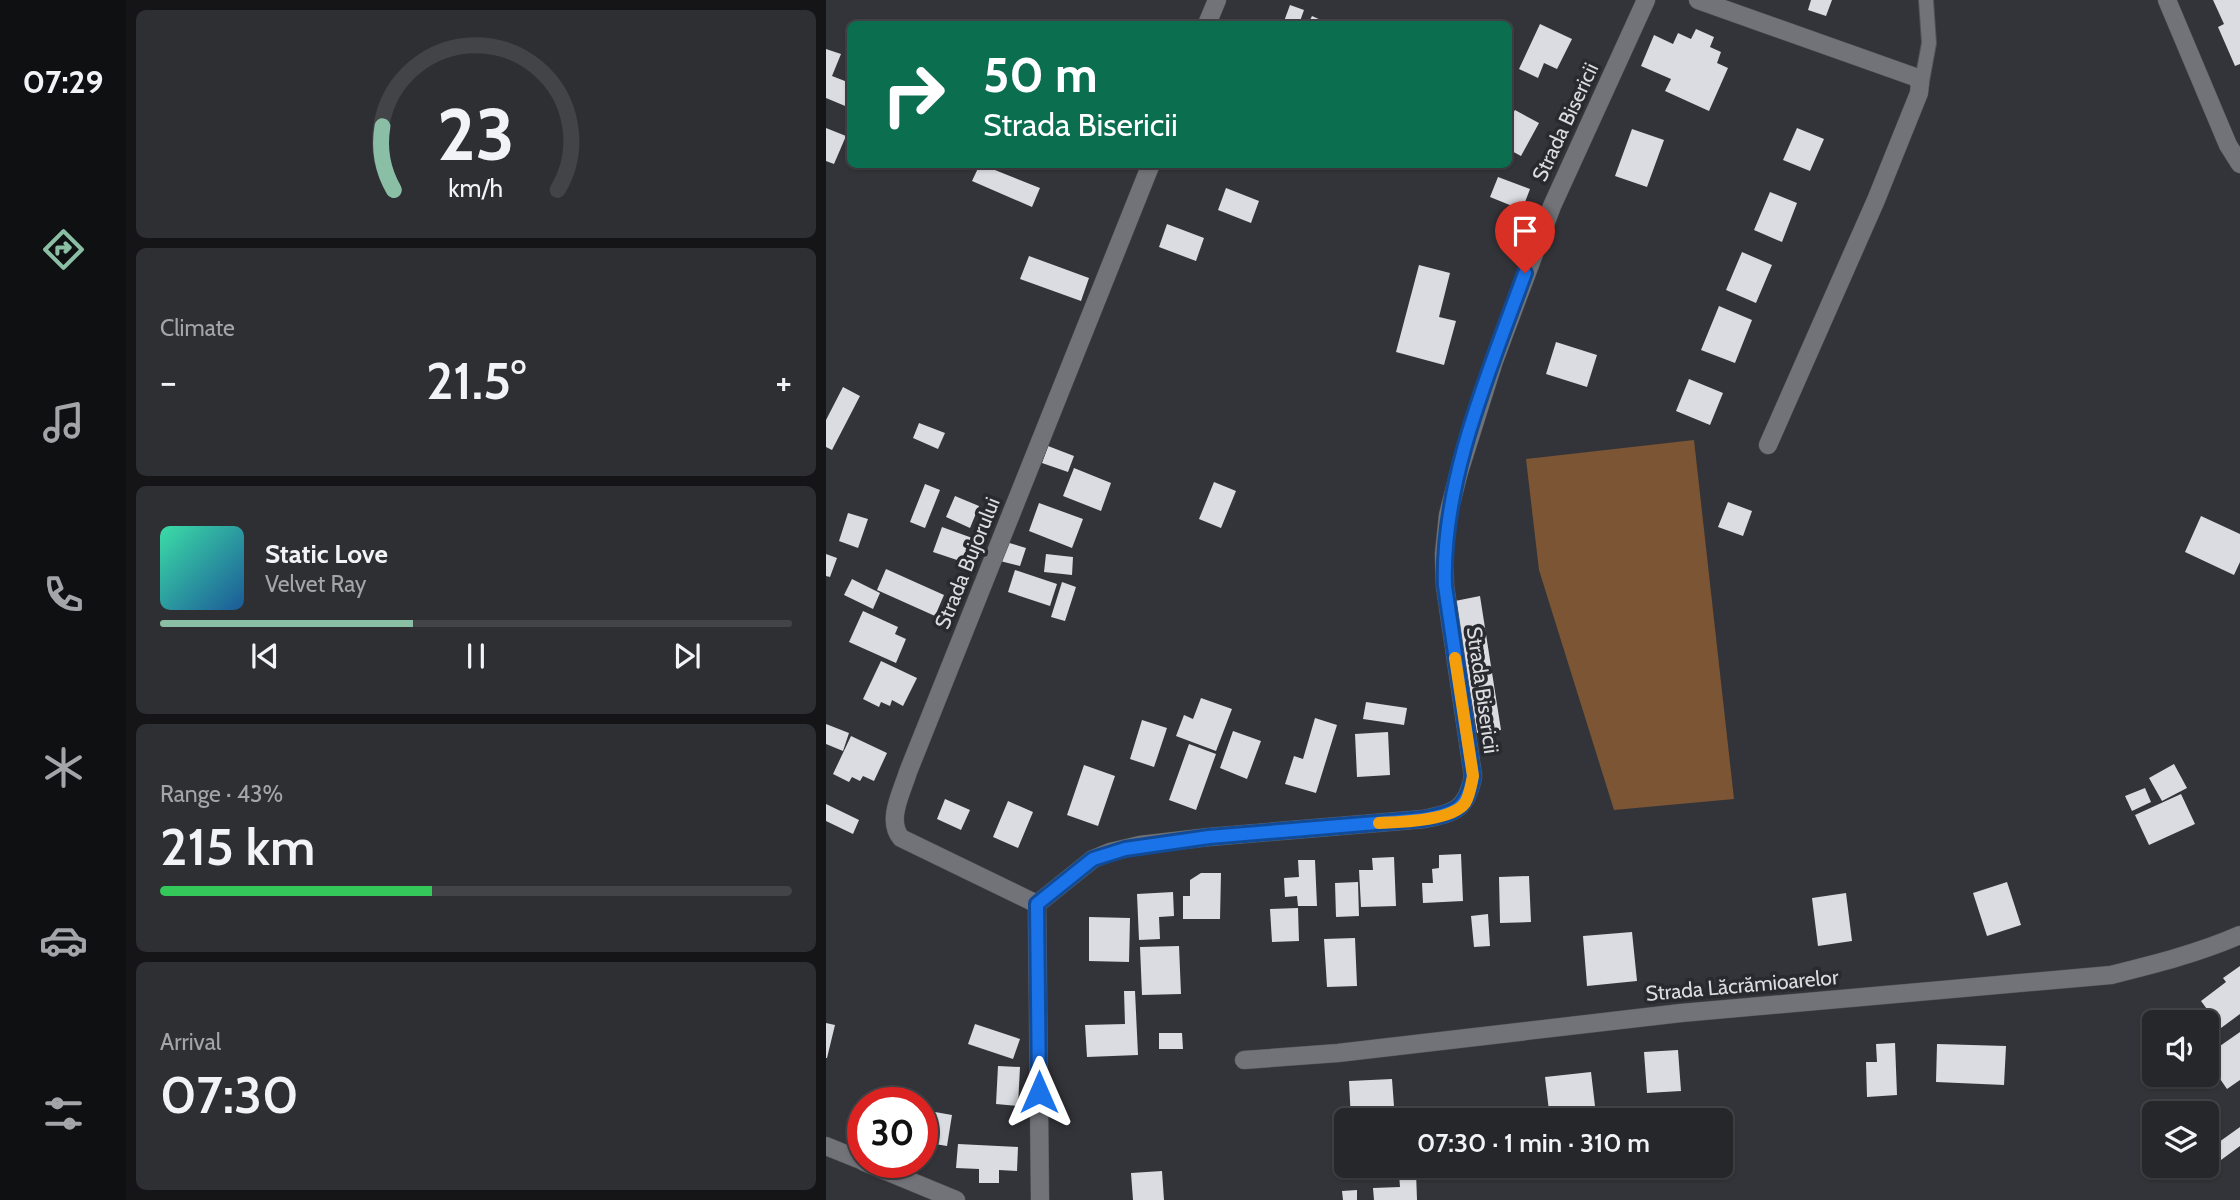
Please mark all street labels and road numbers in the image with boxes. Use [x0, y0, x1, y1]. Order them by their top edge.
street label: Strada Bisericii [1527, 59, 1603, 185]
street label: Strada Bujorului [929, 494, 1006, 633]
street label: Strada Bisericii [1462, 625, 1504, 755]
street label: Strada Lăcrămioarelor [1645, 964, 1840, 1006]

